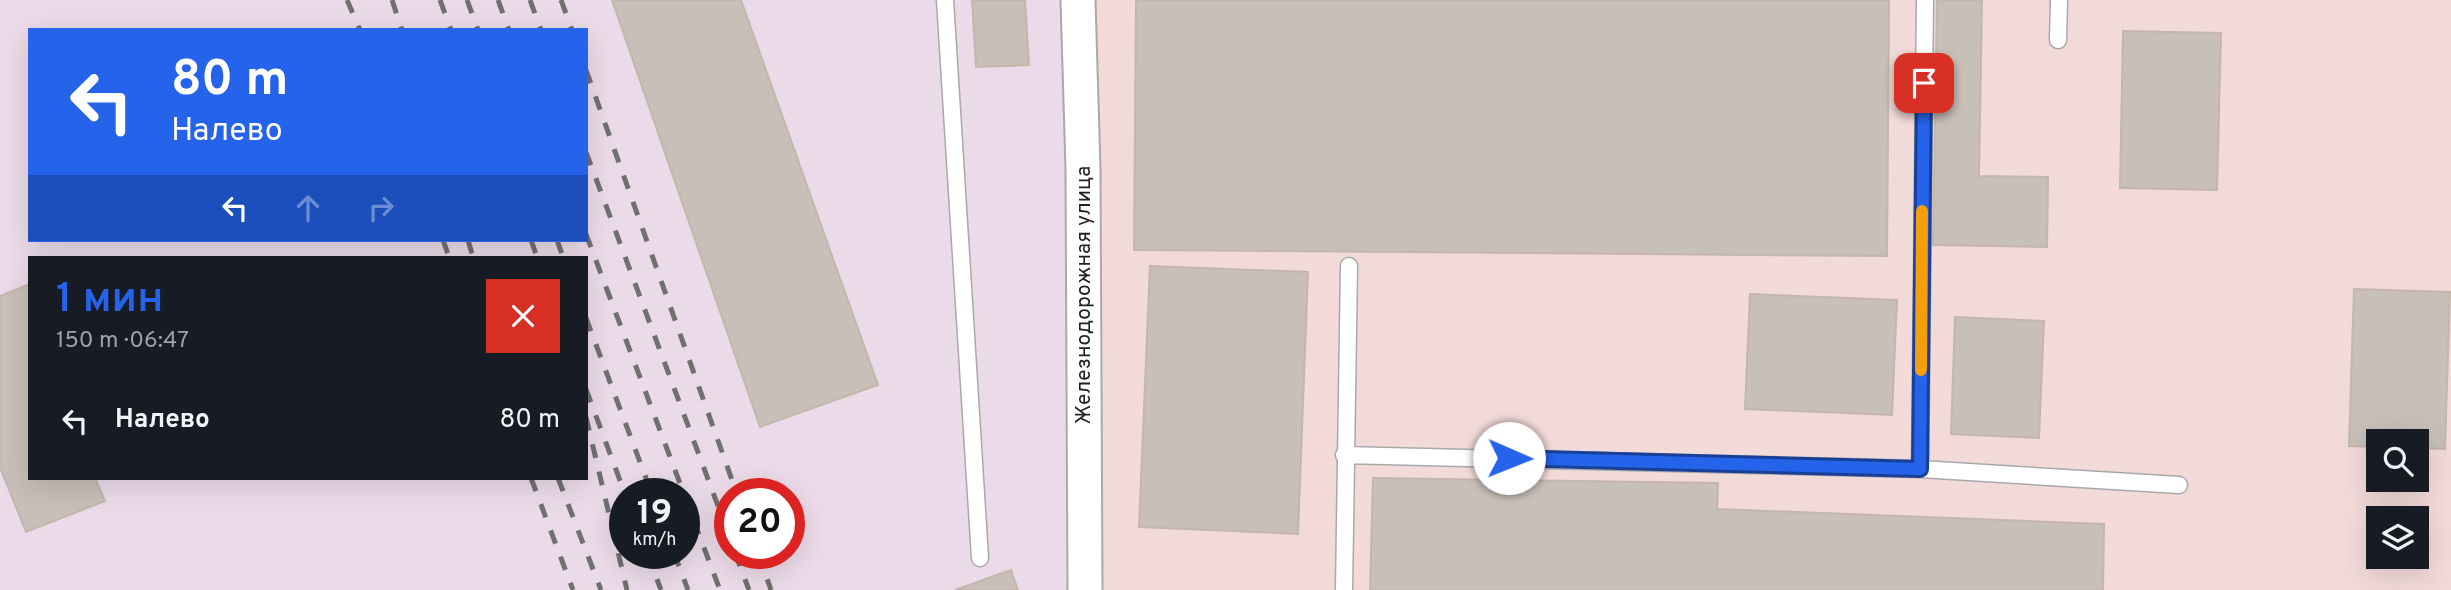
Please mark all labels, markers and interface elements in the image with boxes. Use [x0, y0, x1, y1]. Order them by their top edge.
text: 80 m [171, 51, 288, 113]
pin [1894, 53, 1954, 113]
icon: left [56, 56, 147, 147]
icon: arrive [1905, 64, 1943, 102]
text: Налево [171, 112, 283, 152]
street label: Железнодорожная улица [1071, 166, 1098, 424]
icon: left [216, 189, 254, 227]
icon: ahead [289, 189, 327, 227]
icon: right [362, 189, 400, 227]
text: 1 мин [56, 274, 163, 327]
button: close [486, 279, 560, 353]
text: 150 m · 06:47 [56, 327, 189, 356]
icon: left [56, 402, 94, 440]
text: Налево [115, 404, 210, 437]
text: 80 m [500, 404, 560, 437]
position arrow [1472, 421, 1546, 495]
map controls [2366, 429, 2429, 569]
button: search [2366, 429, 2429, 492]
speed limit sign: 20 [714, 478, 805, 569]
text: 19 [637, 492, 672, 536]
button: layers [2366, 506, 2429, 569]
text: km/h [633, 529, 676, 552]

